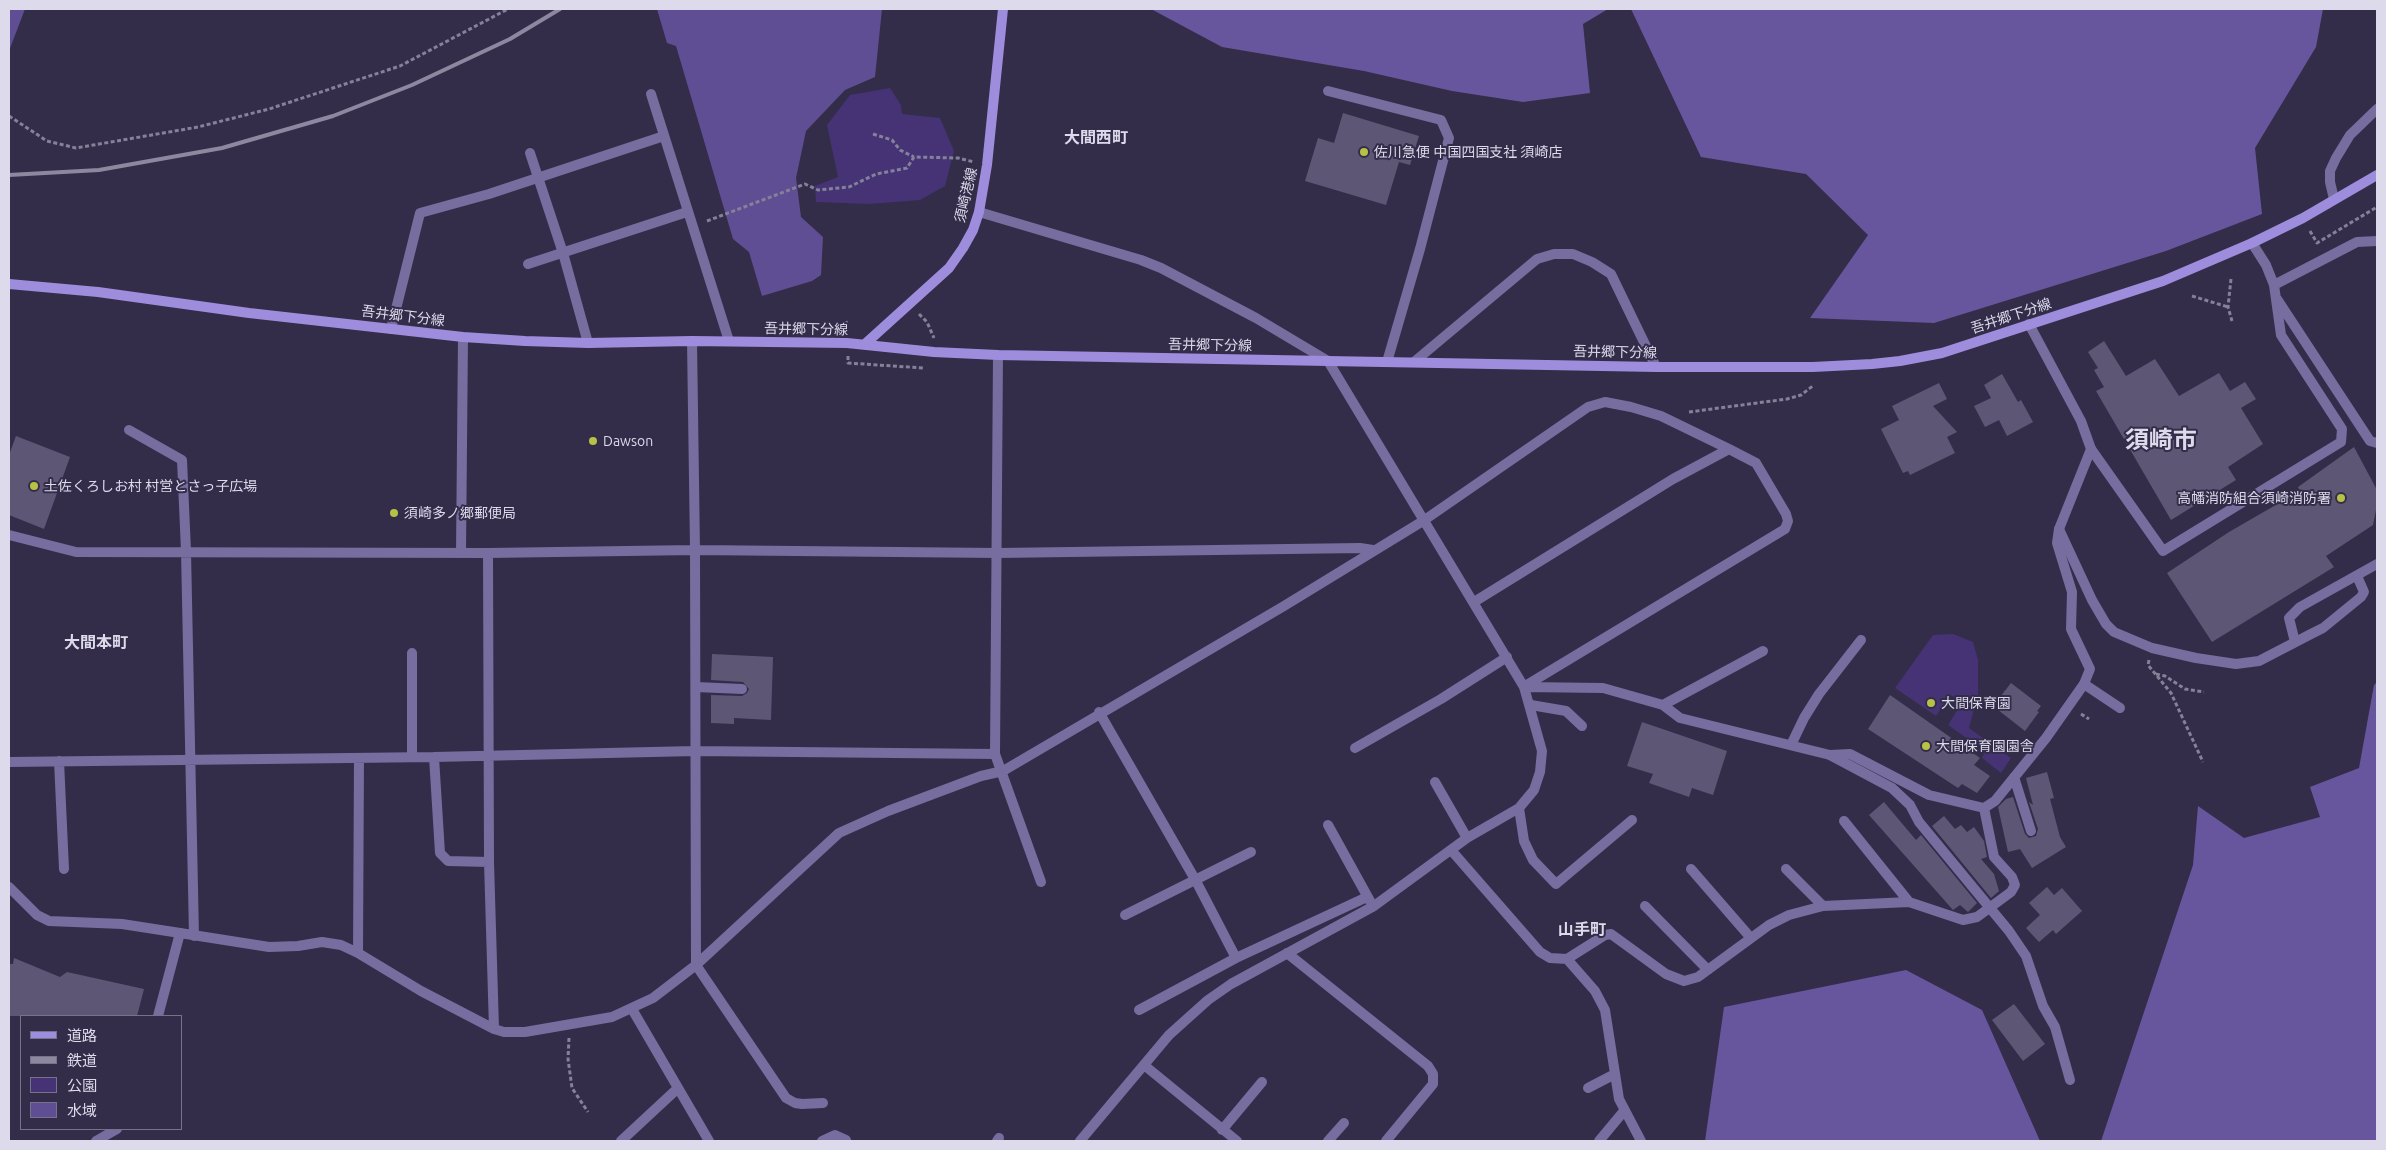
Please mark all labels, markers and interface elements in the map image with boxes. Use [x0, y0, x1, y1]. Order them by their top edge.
district label: 大間西町 [1064, 128, 1128, 148]
place label: 佐川急便 中国四国支社 須崎店 [1374, 144, 1562, 160]
marker: 佐川急便 中国四国支社 須崎店 [1358, 146, 1370, 158]
street label: 須崎港線 [952, 166, 980, 224]
street label: 吾井郷下分線 [1968, 295, 2054, 337]
street label: 吾井郷下分線 [360, 303, 446, 329]
street label: 吾井郷下分線 [764, 320, 848, 338]
street label: 吾井郷下分線 [1168, 336, 1252, 354]
street label: 吾井郷下分線 [1573, 343, 1657, 361]
district label: 須崎市 [2125, 426, 2197, 454]
place label: Dawson [603, 433, 653, 449]
marker: Dawson [587, 435, 599, 447]
place label: 土佐くろしお村 村営とさっ子広場 [44, 478, 257, 494]
marker: 土佐くろしお村 村営とさっ子広場 [28, 480, 40, 492]
place label: 高幡消防組合須崎消防署 [2177, 490, 2331, 506]
marker: 高幡消防組合須崎消防署 [2335, 492, 2347, 504]
place label: 須崎多ノ郷郵便局 [404, 505, 516, 521]
marker: 須崎多ノ郷郵便局 [388, 507, 400, 519]
district label: 大間本町 [64, 633, 128, 653]
place label: 大間保育園 [1941, 695, 2011, 711]
marker: 大間保育園 [1925, 697, 1937, 709]
place label: 大間保育園園舎 [1936, 738, 2034, 754]
marker: 大間保育園園舎 [1920, 740, 1932, 752]
district label: 山手町 [1558, 920, 1606, 940]
legend [20, 1015, 182, 1130]
text: 道路 [67, 1027, 97, 1044]
text: 鉄道 [67, 1052, 97, 1069]
text: 公園 [67, 1077, 97, 1094]
text: 水域 [67, 1102, 97, 1119]

